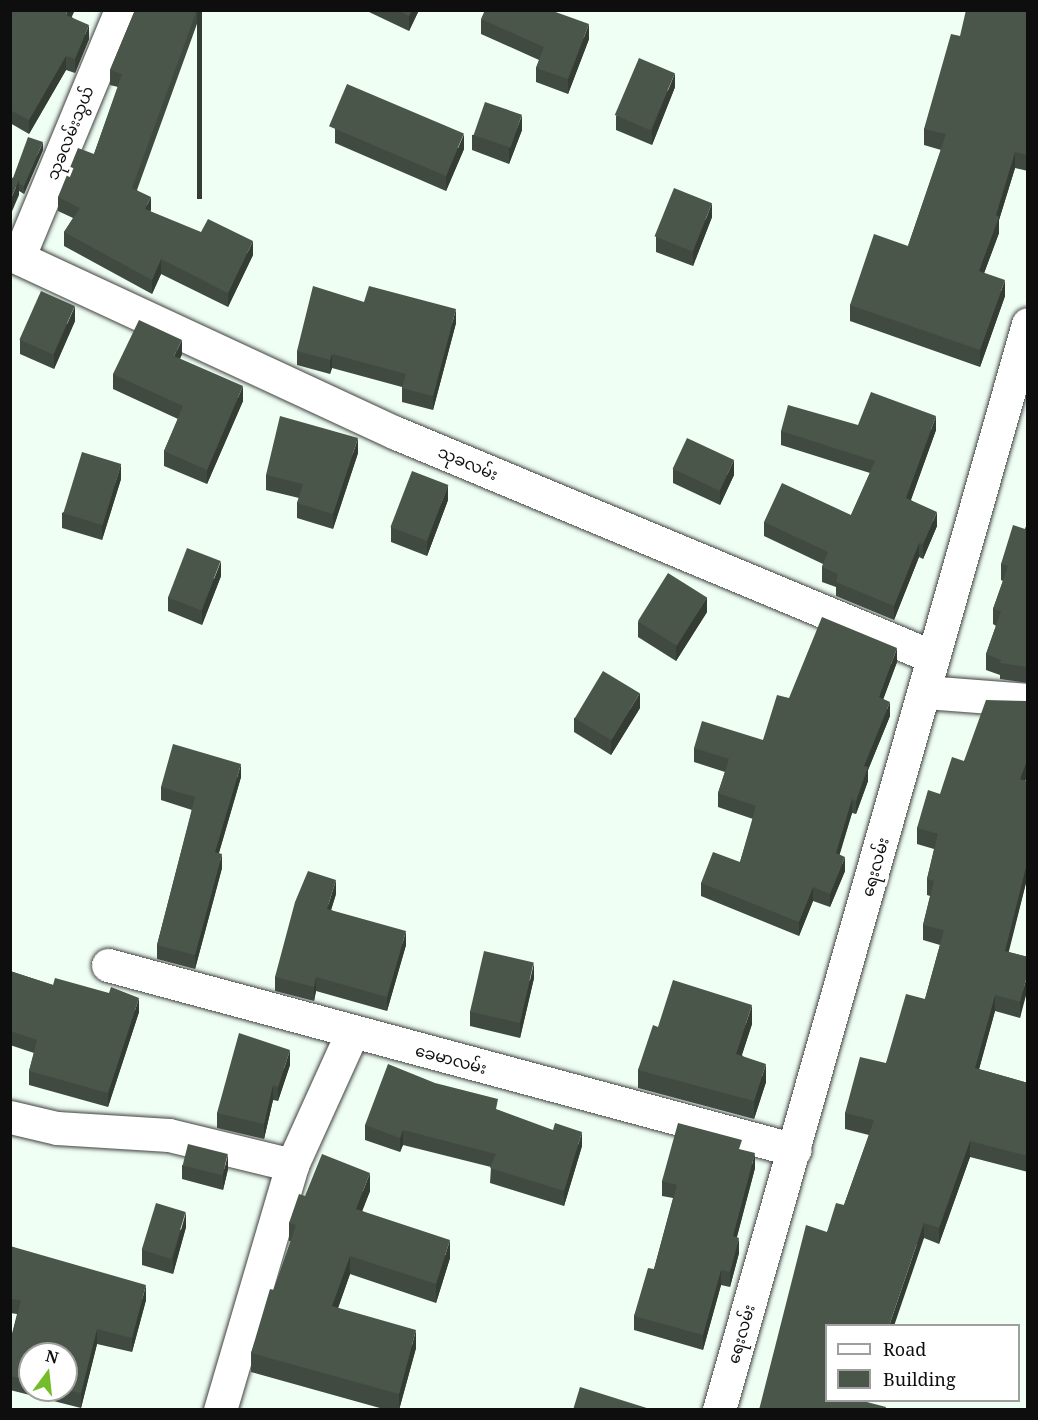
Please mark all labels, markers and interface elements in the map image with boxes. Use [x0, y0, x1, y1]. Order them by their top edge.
street label: သုခလမ်းသွယ် [43, 83, 97, 183]
street label: သုခလမ်း [435, 442, 501, 484]
street label: ရေးလမ်း [857, 835, 893, 899]
street label: ခေမာလမ်း [413, 1040, 489, 1078]
street label: ရေးလမ်း [723, 1302, 759, 1366]
legend [825, 1324, 1020, 1402]
text: Road [883, 1337, 926, 1361]
north arrow [18, 1342, 78, 1402]
text: N [43, 1344, 61, 1369]
text: Building [883, 1367, 956, 1391]

